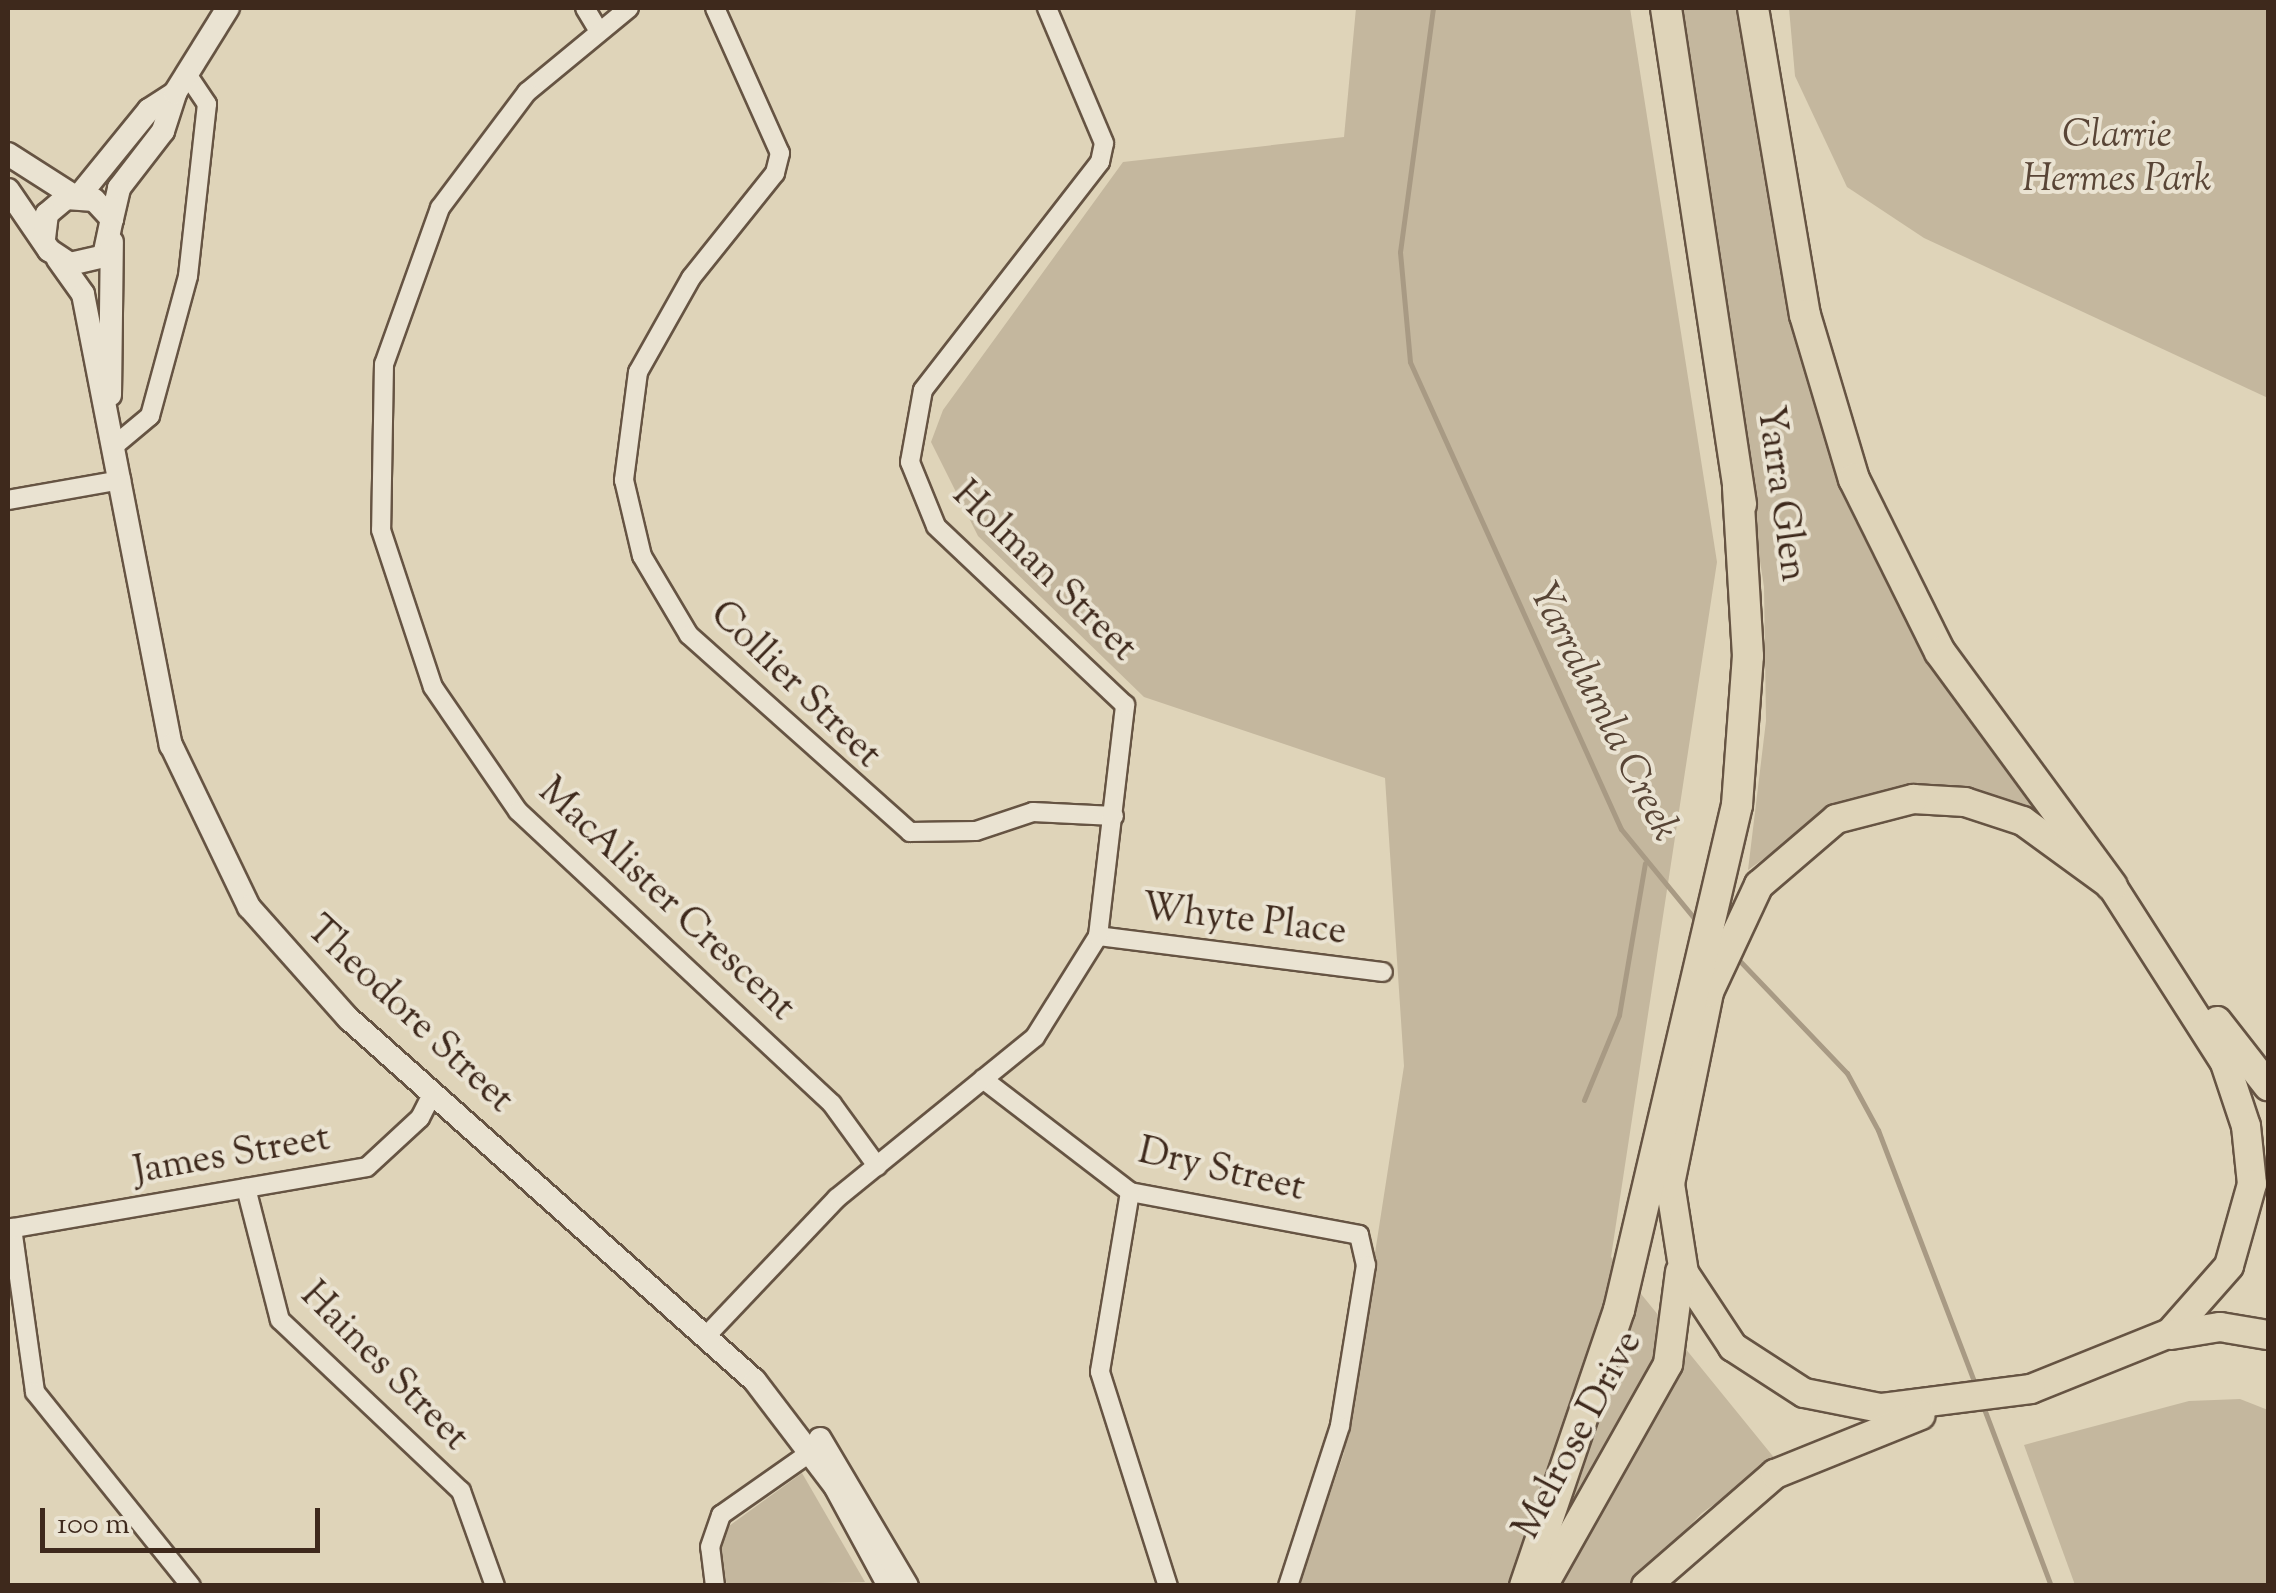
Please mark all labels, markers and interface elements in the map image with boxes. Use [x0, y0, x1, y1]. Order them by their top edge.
park label: Clarrie Hermes Park [2023, 115, 2211, 204]
street label: Yarra Glen [1744, 403, 1814, 585]
street label: Holman Street [941, 474, 1145, 672]
water label: Yarralumla Creek [1516, 576, 1688, 850]
street label: Collier Street [699, 593, 889, 779]
street label: MacAlister Crescent [527, 770, 803, 1032]
street label: Whyte Place [1139, 887, 1349, 957]
street label: Theodore Street [295, 908, 521, 1124]
street label: James Street [130, 1117, 334, 1197]
street label: Dry Street [1133, 1131, 1309, 1213]
street label: Haines Street [289, 1274, 477, 1462]
street label: Melrose Drive [1506, 1324, 1654, 1548]
scale bar [45, 1488, 325, 1550]
text: 100 m [57, 1504, 130, 1547]

